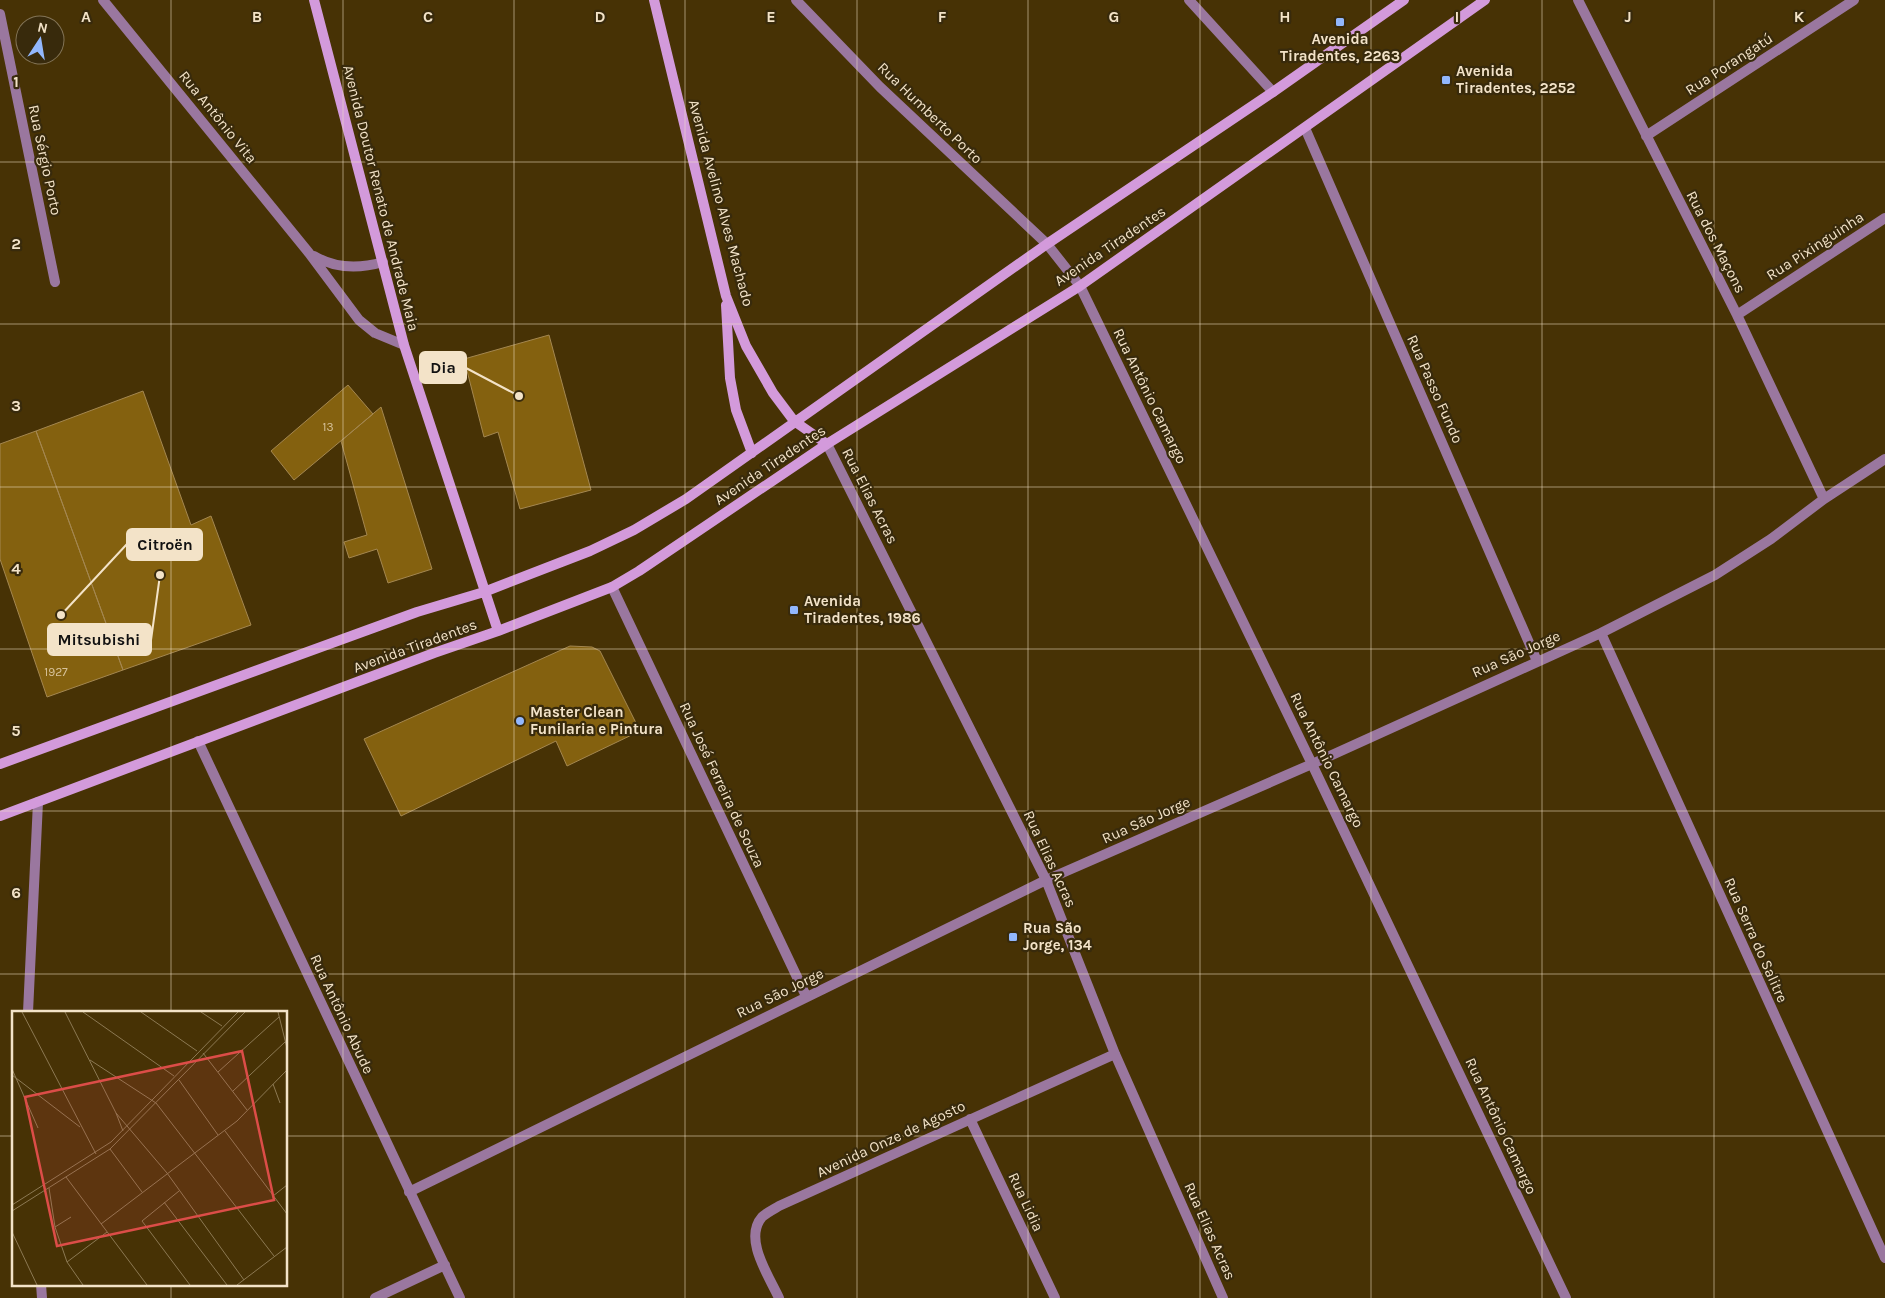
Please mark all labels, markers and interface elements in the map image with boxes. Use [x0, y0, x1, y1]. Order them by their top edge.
text: A [81, 7, 91, 26]
text: B [252, 7, 262, 26]
text: C [423, 7, 433, 26]
text: D [595, 7, 606, 26]
text: E [766, 7, 776, 26]
text: F [938, 7, 947, 26]
text: G [1109, 7, 1119, 26]
text: H [1279, 7, 1291, 26]
text: I [1455, 7, 1459, 26]
text: J [1624, 7, 1632, 26]
text: K [1794, 7, 1805, 26]
north arrow [15, 15, 65, 65]
marker: Avenida Tiradentes, 2263 [1334, 16, 1346, 28]
text: N [36, 18, 49, 37]
street label: Rua Porangatú [1682, 29, 1776, 99]
place label: Avenida Tiradentes, 2263 [1280, 30, 1400, 65]
street label: Rua Humberto Porto [874, 58, 986, 168]
place label: Avenida Tiradentes, 2252 [1456, 62, 1575, 97]
street label: Avenida Doutor Renato de Andrade Maia [339, 63, 423, 333]
street label: Rua Antônio Vita [175, 67, 261, 167]
text: 1 [13, 72, 19, 91]
marker: Avenida Tiradentes, 2252 [1440, 74, 1452, 86]
street label: Avenida Avelino Alves Machado [685, 98, 757, 308]
street label: Rua Sérgio Porto [25, 103, 65, 217]
street label: Rua dos Maçons [1682, 188, 1750, 296]
street label: Avenida Tiradentes [1051, 202, 1169, 290]
street label: Rua Pixinguinha [1763, 208, 1867, 284]
text: 2 [11, 234, 21, 253]
street label: Rua Antônio Camargo [1109, 325, 1191, 467]
street label: Rua Passo Fundo [1403, 332, 1467, 446]
callout: Dia [420, 352, 466, 383]
text: Dia [430, 358, 456, 377]
text: 3 [11, 396, 21, 415]
house number: 13 [322, 420, 334, 434]
street label: Avenida Tiradentes [711, 421, 829, 509]
street label: Rua Elias Acras [838, 445, 902, 547]
callout: Citroën [127, 529, 202, 560]
text: Citroën [137, 535, 193, 554]
text: 4 [11, 559, 21, 578]
place label: Avenida Tiradentes, 1986 [804, 592, 921, 627]
marker: Avenida Tiradentes, 1986 [788, 604, 800, 616]
street label: Avenida Tiradentes [351, 615, 479, 677]
callout: Mitsubishi [48, 624, 151, 655]
street label: Rua São Jorge [1469, 627, 1563, 681]
text: Mitsubishi [58, 630, 140, 649]
house number: 1927 [44, 665, 68, 679]
street label: Rua Antônio Camargo [1286, 689, 1368, 831]
street label: Rua José Ferreira de Souza [676, 699, 768, 871]
place label: Master Clean Funilaria e Pintura [530, 703, 663, 738]
marker: Master Clean Funilaria e Pintura [514, 715, 526, 727]
text: 5 [11, 721, 21, 740]
street label: Rua São Jorge [1099, 793, 1193, 847]
street label: Rua Elias Acras [1020, 808, 1080, 910]
street label: Rua Serra do Salitre [1720, 875, 1792, 1005]
text: 6 [11, 883, 21, 902]
place label: Rua São Jorge, 134 [1023, 919, 1092, 954]
marker: Rua São Jorge, 134 [1007, 931, 1019, 943]
street label: Rua Antônio Abude [306, 951, 378, 1077]
street label: Rua São Jorge [733, 964, 827, 1022]
inset map [12, 1011, 288, 1286]
street label: Rua Antônio Camargo [1461, 1055, 1541, 1197]
street label: Avenida Onze de Agosto [814, 1097, 968, 1181]
street label: Rua Lidia [1004, 1170, 1048, 1234]
street label: Rua Elias Acras [1180, 1179, 1240, 1283]

